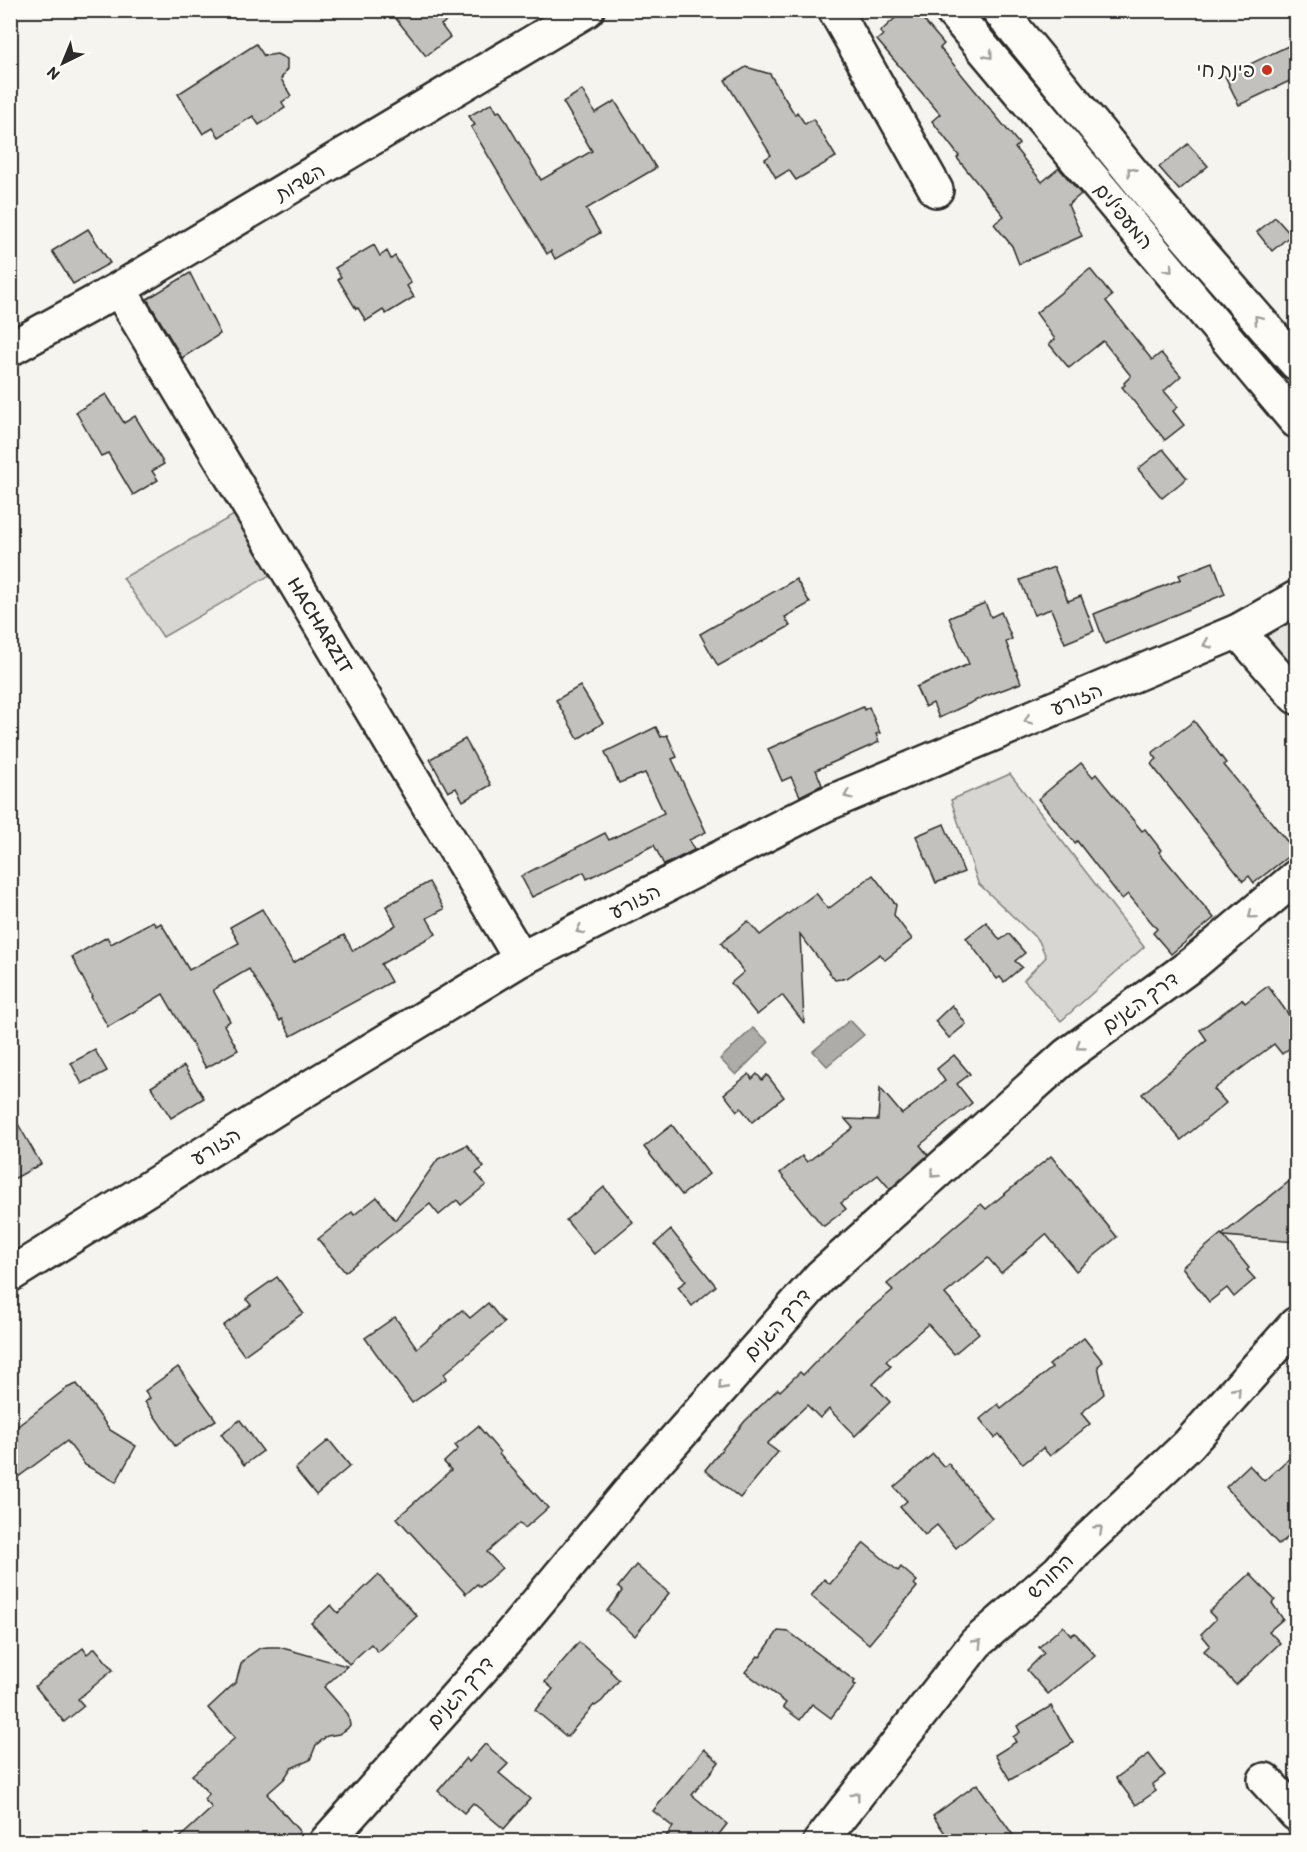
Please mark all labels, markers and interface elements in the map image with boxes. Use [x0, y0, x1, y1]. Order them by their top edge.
north arrow [33, 33, 93, 93]
one-way arrow [982, 48, 993, 59]
place label: פינת חי [1197, 58, 1255, 82]
text: N [43, 63, 64, 84]
marker: פינת חי [1260, 63, 1274, 77]
street label: השדות [270, 158, 329, 207]
one-way arrow [1127, 167, 1138, 178]
street label: המעפילים [1089, 178, 1159, 254]
one-way arrow [1161, 262, 1172, 273]
one-way arrow [1254, 315, 1265, 326]
street label: HACHARZIT [283, 572, 359, 678]
one-way arrow [1203, 637, 1214, 649]
street label: הזורע [1048, 677, 1106, 721]
one-way arrow [1023, 713, 1034, 725]
one-way arrow [843, 788, 854, 800]
street label: הזורע [606, 878, 664, 924]
one-way arrow [1248, 907, 1259, 918]
one-way arrow [575, 922, 586, 934]
street label: דרך הגנים [1097, 966, 1183, 1038]
one-way arrow [1076, 1039, 1087, 1050]
street label: הזורע [187, 1122, 245, 1170]
one-way arrow [930, 1167, 941, 1178]
street label: דרך הגנים [738, 1283, 816, 1365]
one-way arrow [718, 1379, 729, 1390]
one-way arrow [1230, 1387, 1241, 1398]
one-way arrow [1093, 1525, 1103, 1536]
street label: החורש [1022, 1548, 1078, 1604]
one-way arrow [970, 1639, 981, 1650]
street label: דרך הגנים [421, 1651, 499, 1733]
one-way arrow [849, 1791, 860, 1802]

